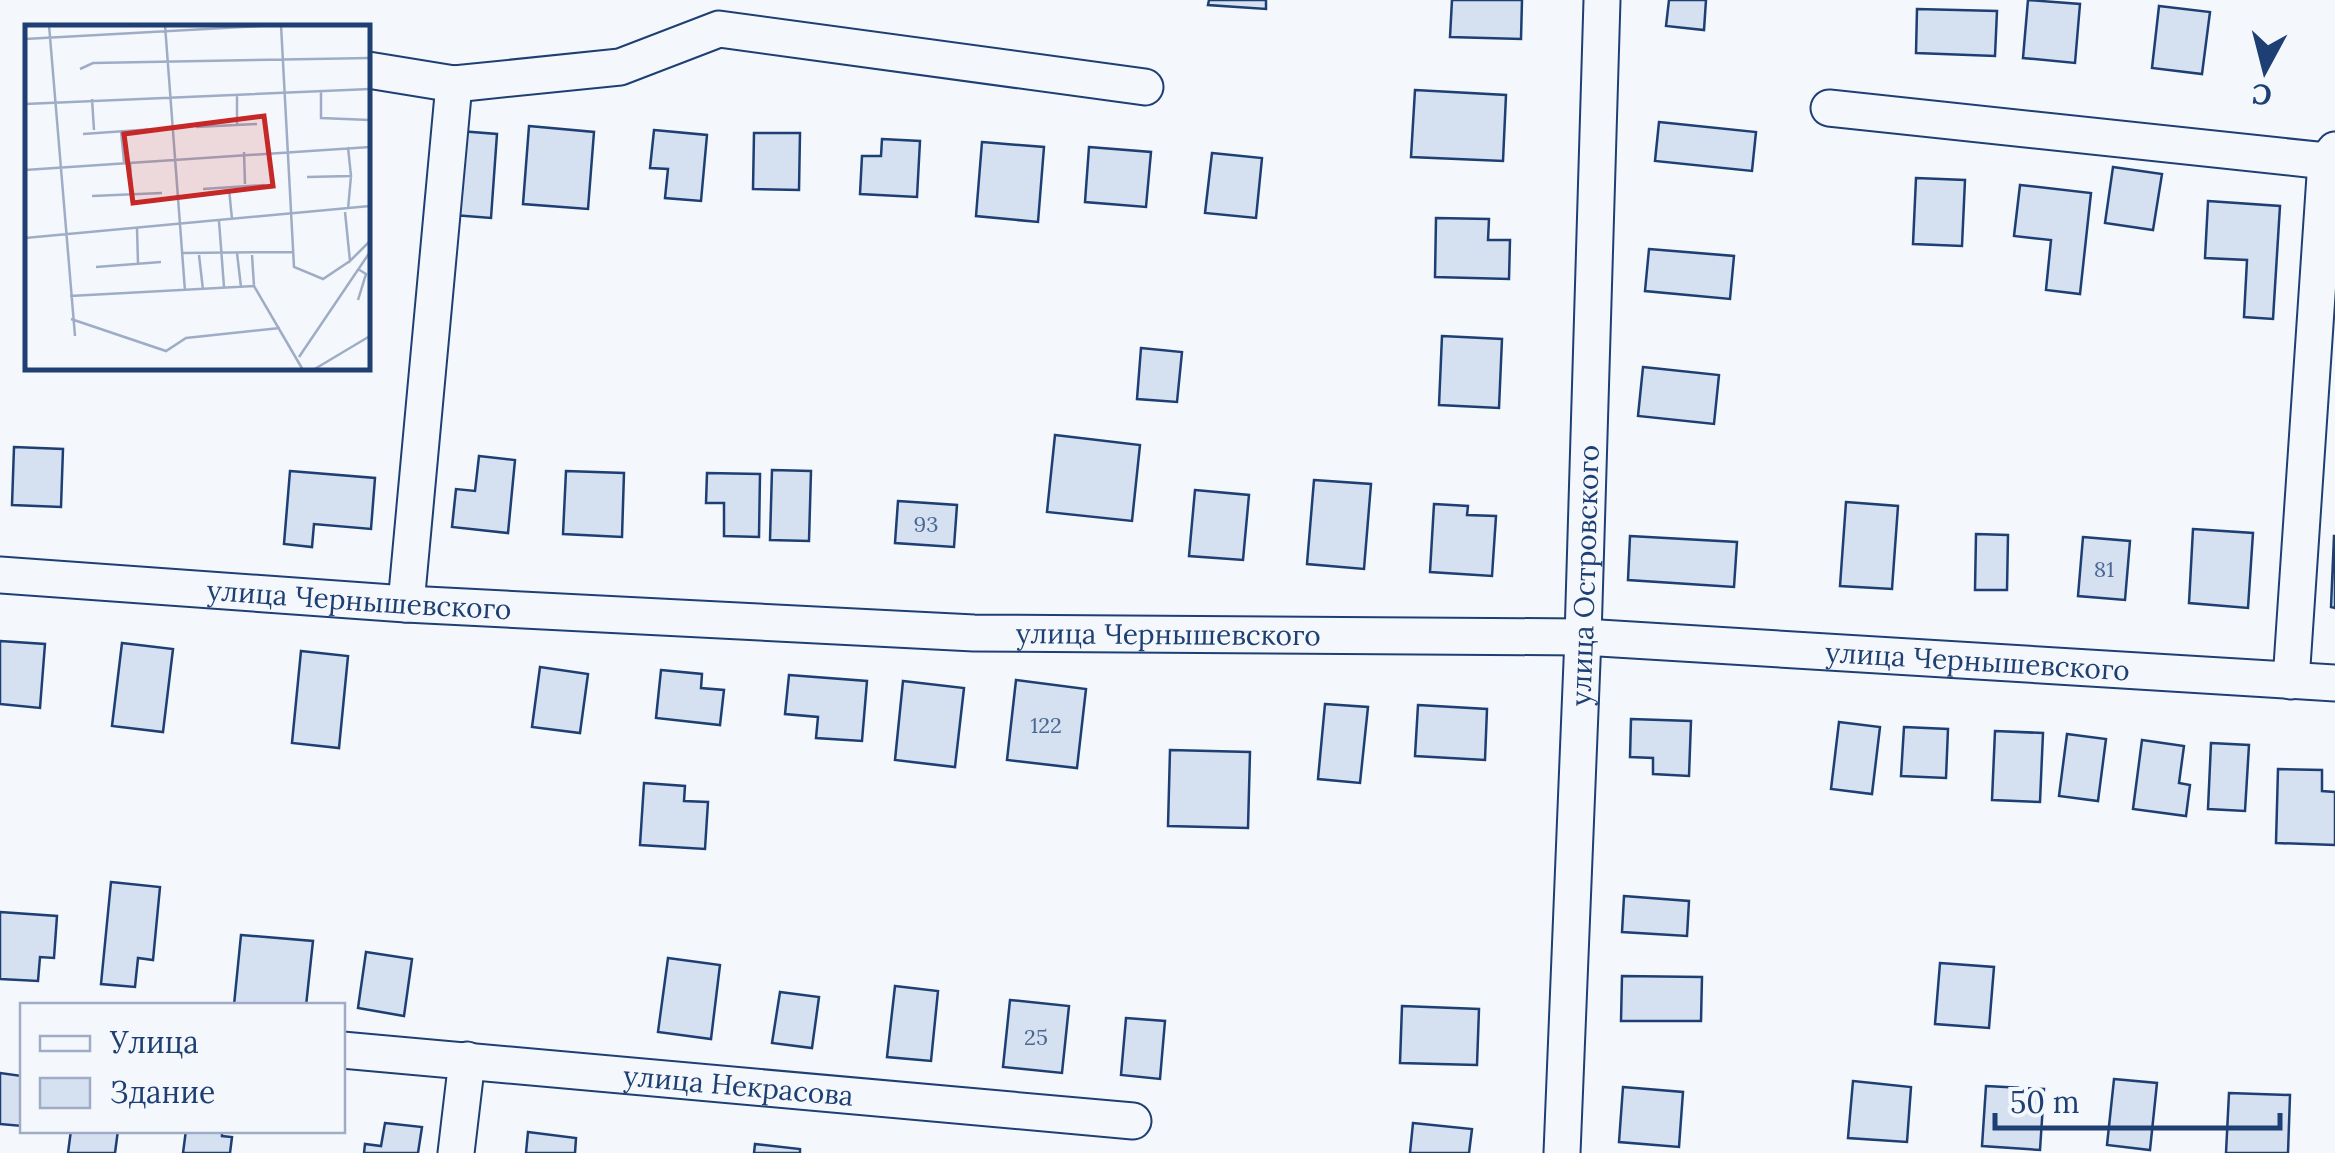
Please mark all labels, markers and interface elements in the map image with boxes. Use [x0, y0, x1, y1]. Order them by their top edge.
north arrow [2215, 20, 2315, 120]
inset map [25, 25, 370, 370]
text: С [2249, 76, 2274, 114]
street label: улица Островского [1562, 444, 1607, 707]
house number: 93 [914, 510, 938, 538]
house number: 81 [2094, 555, 2114, 583]
street label: улица Чернышевского [206, 572, 512, 627]
street label: улица Чернышевского [1016, 615, 1321, 653]
street label: улица Чернышевского [1824, 634, 2131, 688]
house number: 122 [1030, 711, 1062, 739]
legend [20, 1003, 345, 1133]
text: Улица [109, 1023, 199, 1061]
house number: 25 [1024, 1023, 1048, 1051]
street label: улица Некрасова [622, 1057, 855, 1114]
scale bar [1995, 1068, 2280, 1130]
text: Здание [110, 1073, 215, 1111]
text: 50 m [2010, 1083, 2080, 1121]

